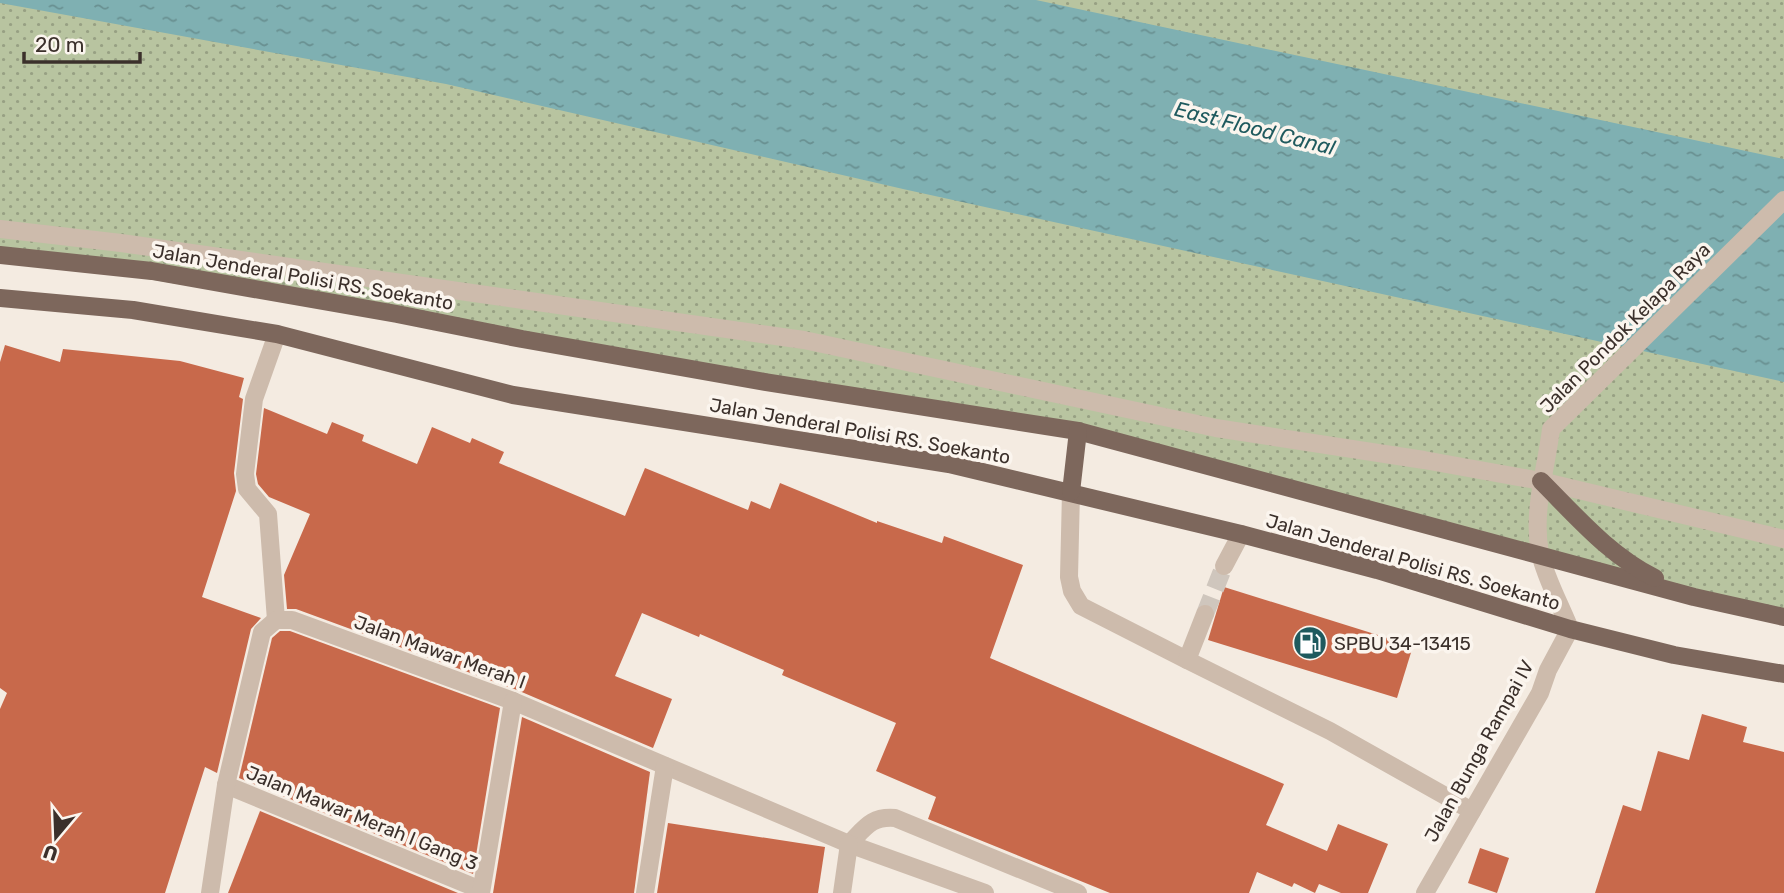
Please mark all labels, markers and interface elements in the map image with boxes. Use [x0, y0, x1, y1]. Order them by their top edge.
scale bar [24, 21, 140, 65]
text: 20 m [35, 32, 84, 57]
water label: East Flood Canal [1172, 96, 1339, 160]
street label: Jalan Pondok Kelapa Raya [1535, 238, 1715, 418]
street label: Jalan Jenderal Polisi RS. Soekanto [151, 239, 455, 315]
street label: Jalan Jenderal Polisi RS. Soekanto [708, 393, 1012, 469]
street label: Jalan Jenderal Polisi RS. Soekanto [1263, 509, 1563, 615]
street label: Jalan Mawar Merah I [351, 610, 529, 694]
fuel station icon: SPBU 34-13415 [1291, 624, 1329, 662]
place label: SPBU 34-13415 [1334, 632, 1471, 655]
street label: Jalan Bunga Rampai IV [1419, 656, 1539, 846]
street label: Jalan Mawar Merah I Gang 3 [243, 761, 481, 875]
north arrow [21, 802, 91, 872]
text: U [40, 839, 61, 866]

